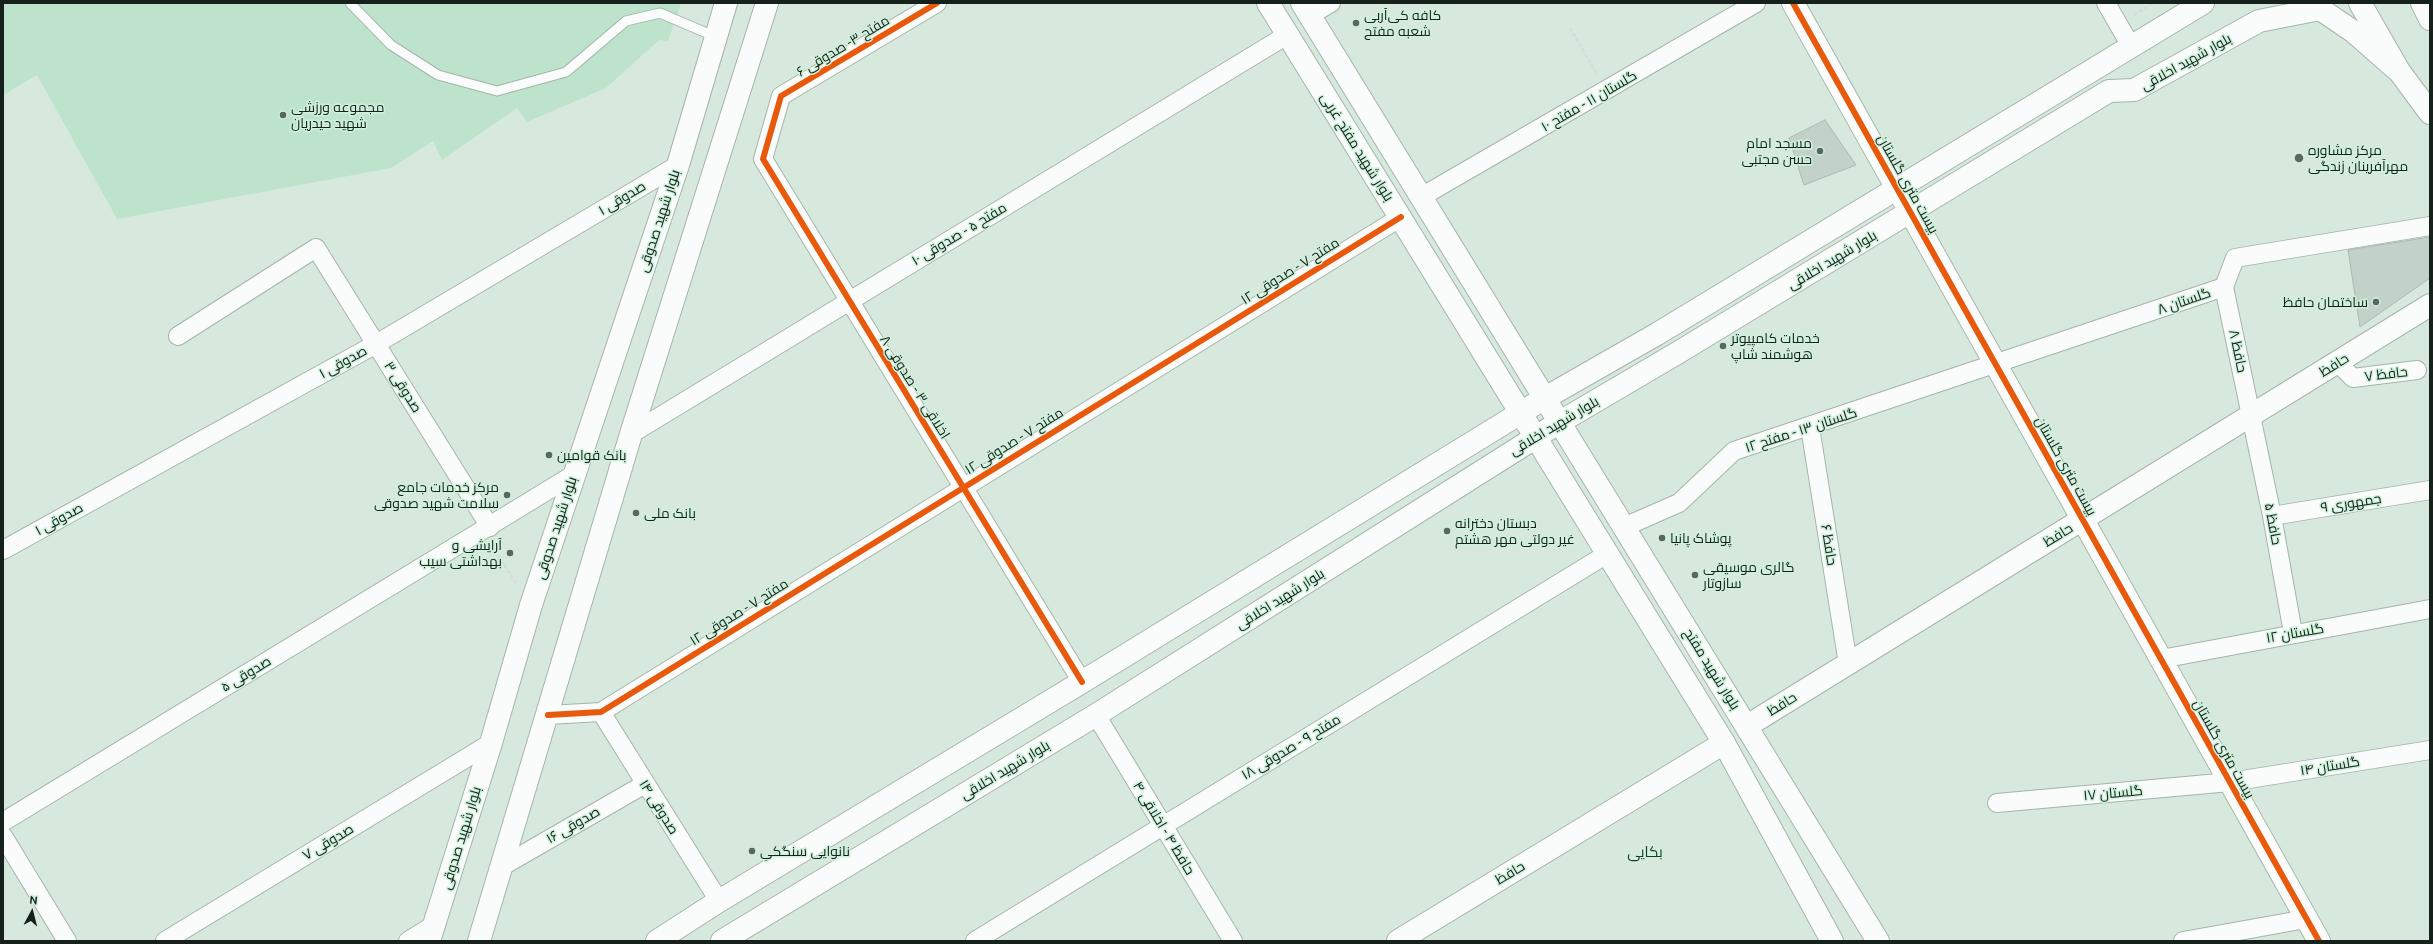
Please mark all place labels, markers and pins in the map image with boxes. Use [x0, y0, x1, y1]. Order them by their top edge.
place label: کافه کی‌آربی شعبه مفتح [1364, 7, 1441, 40]
marker: کافه کی‌آربی شعبه مفتح [1351, 18, 1361, 28]
place label: مجموعه ورزشی شهید حیدریان [291, 99, 385, 132]
marker: مجموعه ورزشی شهید حیدریان [278, 110, 288, 120]
place label: مسجد امام حسن مجتبی [1741, 135, 1812, 168]
place label: مرکز مشاوره مهرآفرینان زندگی [2308, 142, 2408, 174]
marker: مسجد امام حسن مجتبی [1815, 146, 1825, 156]
marker: مرکز مشاوره مهرآفرینان زندگی [2293, 152, 2305, 164]
place label: ساختمان حافظ [2283, 294, 2368, 310]
marker: ساختمان حافظ [2371, 297, 2381, 307]
place label: خدمات کامپیوتر هوشمند شاپ [1731, 330, 1820, 362]
marker: خدمات کامپیوتر هوشمند شاپ [1718, 341, 1728, 351]
place label: بانک قوامین [557, 447, 626, 463]
marker: بانک قوامین [544, 450, 554, 460]
place label: مرکز خدمات جامع سلامت شهید صدوقی [374, 479, 499, 512]
marker: مرکز خدمات جامع سلامت شهید صدوقی [502, 490, 512, 500]
place label: بانک ملی [644, 505, 696, 521]
marker: بانک ملی [631, 508, 641, 518]
place label: دبستان دخترانه غیر دولتی مهر هشتم [1455, 515, 1575, 548]
marker: دبستان دخترانه غیر دولتی مهر هشتم [1442, 526, 1452, 536]
place label: پوشاک پانیا [1670, 530, 1732, 546]
marker: پوشاک پانیا [1657, 533, 1667, 543]
place label: آرایشی و بهداشتی سیب [419, 537, 502, 570]
marker: آرایشی و بهداشتی سیب [505, 548, 515, 558]
place label: گالری موسیقی سازوتار [1703, 559, 1794, 592]
marker: گالری موسیقی سازوتار [1690, 570, 1700, 580]
place label: نانوایی سنگکیِ [760, 843, 850, 859]
marker: نانوایی سنگکیِ [747, 846, 757, 856]

